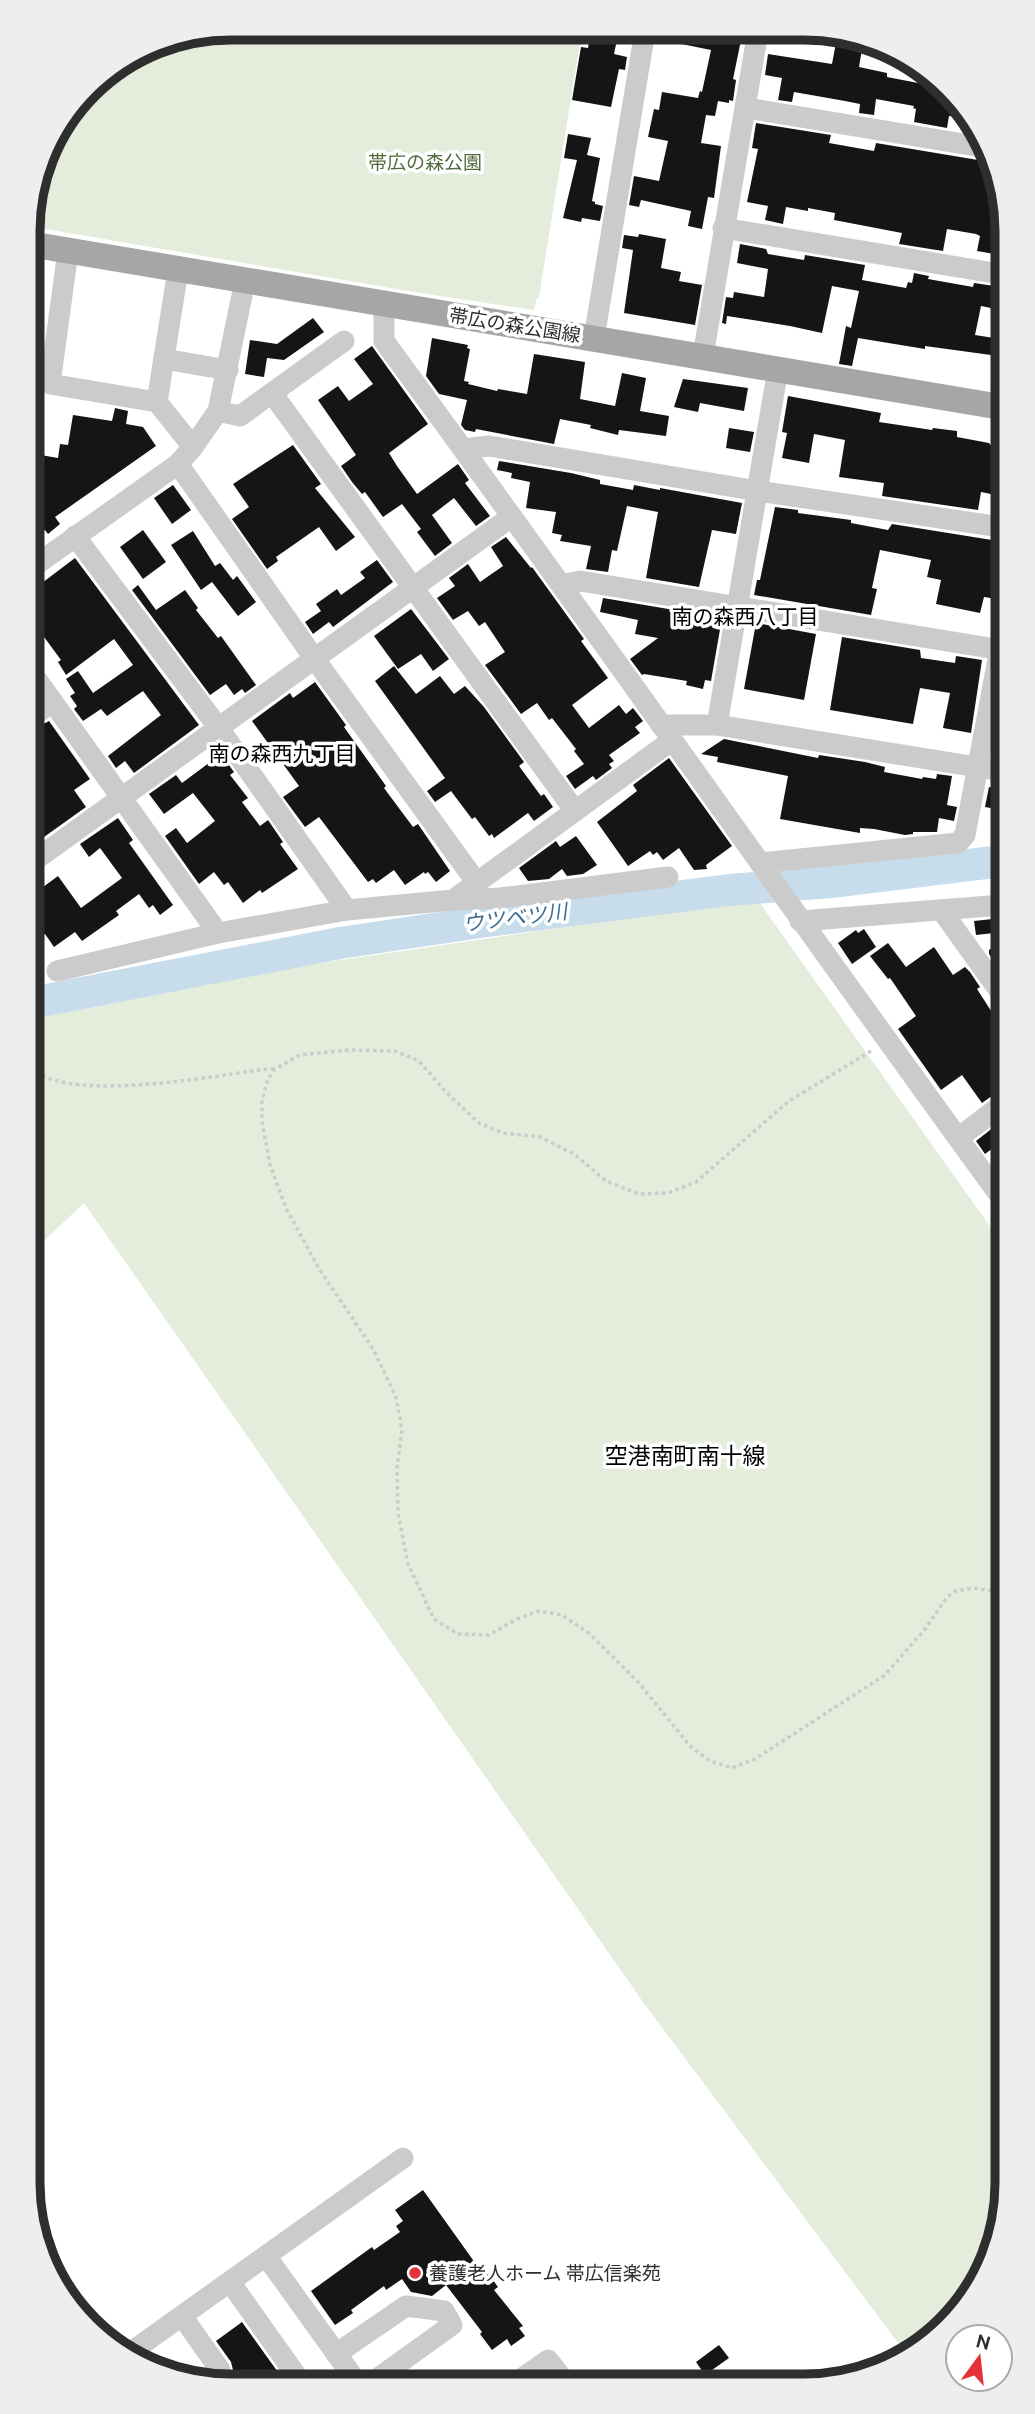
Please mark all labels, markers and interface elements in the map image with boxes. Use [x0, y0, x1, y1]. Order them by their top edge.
park label: 帯広の森公園 [368, 151, 482, 173]
street label: 帯広の森公園線 [448, 304, 582, 346]
district label: 南の森西八丁目 [672, 604, 819, 628]
district label: 南の森西九丁目 [209, 741, 356, 765]
water label: ウツベツ川 [461, 898, 570, 935]
district label: 空港南町南十線 [605, 1443, 766, 1468]
place label: 養護老人ホーム 帯広信楽苑 [429, 2262, 661, 2284]
marker: 養護老人ホーム 帯広信楽苑 [407, 2265, 423, 2281]
north arrow [944, 2323, 1014, 2393]
text: N [974, 2329, 993, 2354]

